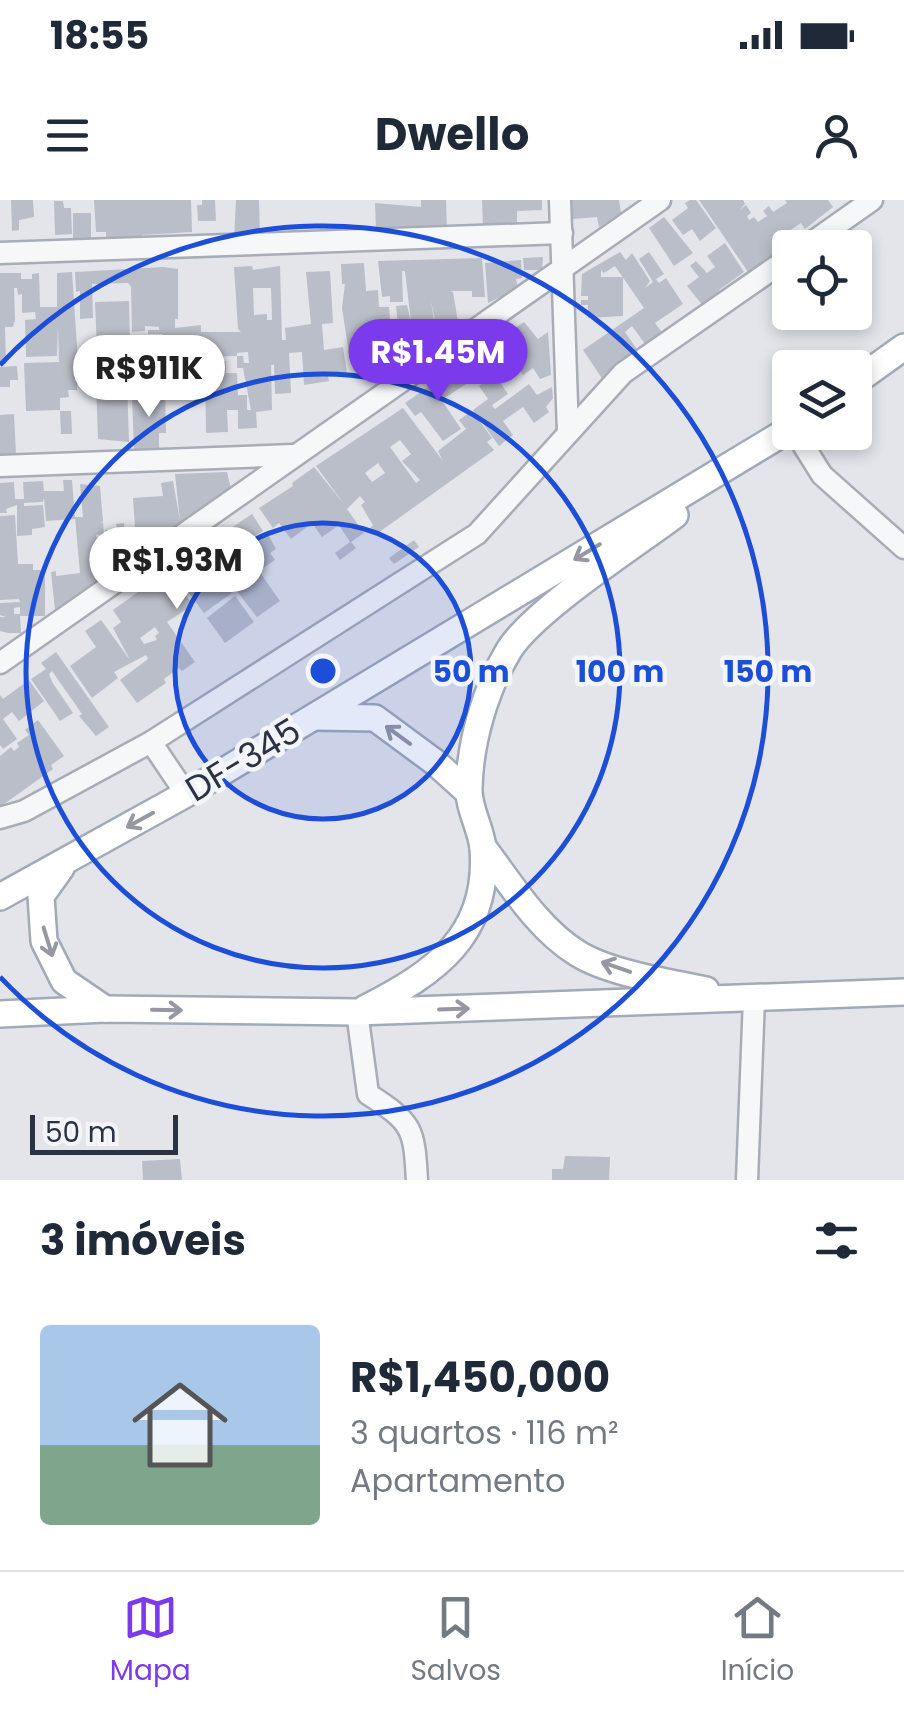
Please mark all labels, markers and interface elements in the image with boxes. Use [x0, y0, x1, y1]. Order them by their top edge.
text: 18:55 [50, 9, 149, 62]
text: Dwello [375, 103, 529, 166]
icon: menu [40, 108, 95, 163]
icon: person [809, 108, 864, 163]
map controls [772, 230, 872, 450]
button: locate [772, 230, 872, 330]
pin: R$1.45M [346, 319, 530, 404]
text: R$1.45M [371, 329, 505, 374]
pin: R$911K [68, 335, 230, 420]
text: R$911K [95, 345, 203, 390]
button: layers [772, 350, 872, 450]
pin: R$1.93M [85, 527, 269, 612]
text: R$1.93M [111, 537, 243, 582]
one-way arrow [573, 542, 602, 562]
text: 50 m [432, 650, 510, 693]
text: 100 m [576, 650, 664, 693]
text: 150 m [724, 650, 812, 693]
centre of rings [305, 653, 341, 689]
street label: DF-345 [176, 706, 309, 813]
one-way arrow [385, 725, 412, 746]
one-way arrow [125, 810, 155, 830]
one-way arrow [40, 926, 58, 958]
one-way arrow [601, 957, 633, 975]
one-way arrow [438, 999, 470, 1018]
one-way arrow [150, 1000, 183, 1020]
scale bar [30, 1110, 178, 1154]
text: 50 m [45, 1113, 116, 1152]
text: 3 imóveis [40, 1211, 246, 1270]
icon: filters [809, 1213, 864, 1268]
text: R$1,450,000 [350, 1348, 610, 1407]
icon: home [120, 1365, 240, 1485]
text: 3 quartos · 116 m² [350, 1410, 619, 1455]
text: Apartamento [350, 1458, 565, 1503]
tab: Mapa [110, 1590, 191, 1692]
tab: Salvos [410, 1590, 501, 1692]
tab: Início [721, 1590, 794, 1692]

